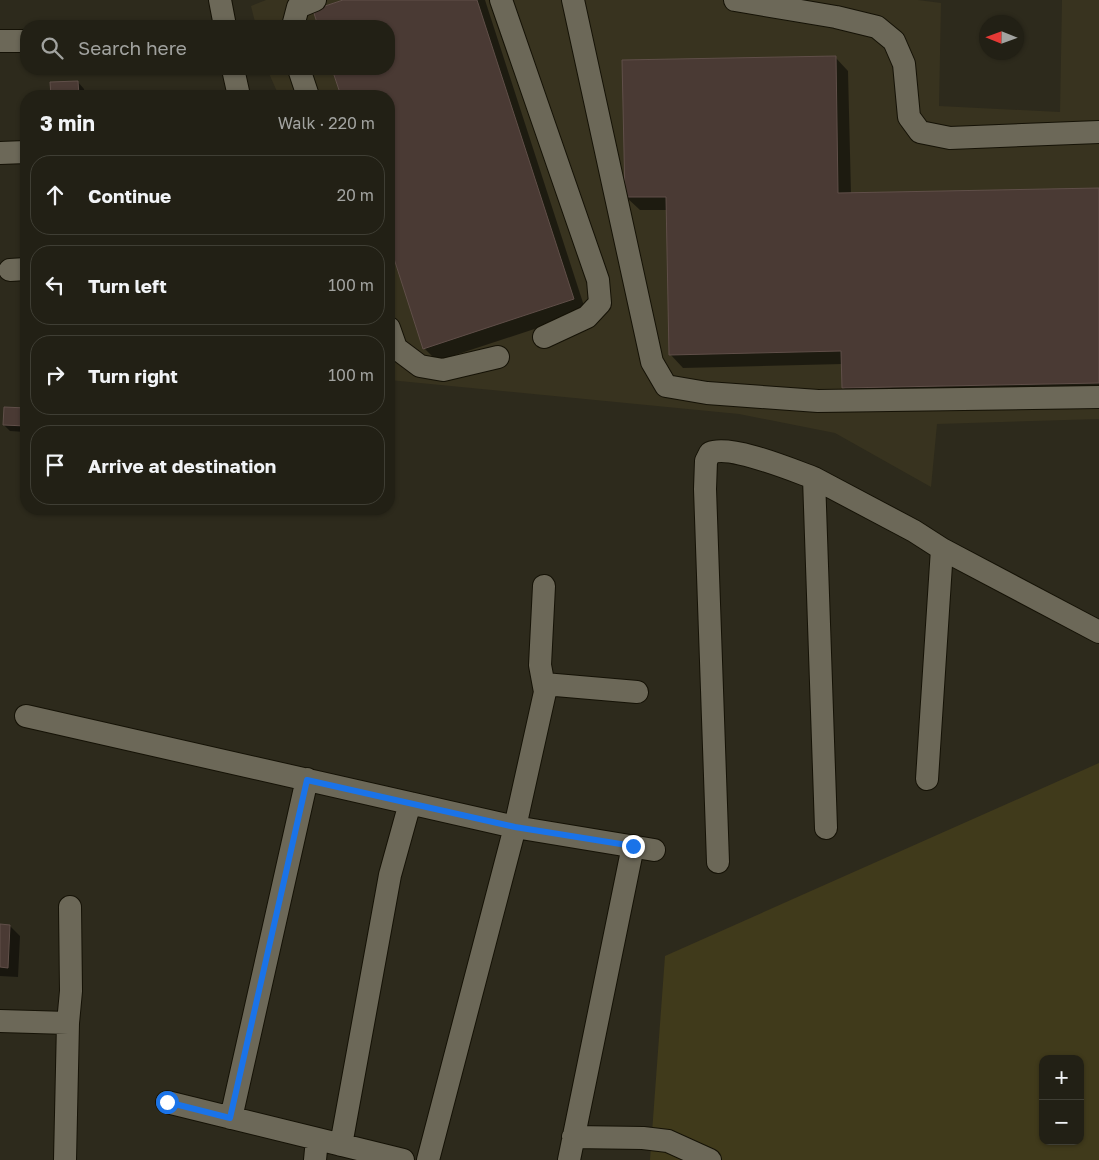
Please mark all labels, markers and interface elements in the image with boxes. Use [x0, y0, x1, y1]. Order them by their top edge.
north arrow [979, 15, 1024, 60]
search box [20, 20, 395, 75]
icon: search [38, 34, 66, 62]
text: Search here [78, 36, 187, 59]
text: 3 min [40, 110, 95, 136]
text: Walk · 220 m [278, 113, 375, 133]
icon: ahead [41, 181, 69, 209]
text: Continue [88, 184, 171, 207]
text: 20 m [337, 185, 374, 205]
icon: left [41, 271, 69, 299]
text: Turn left [88, 274, 167, 297]
text: 100 m [328, 275, 374, 295]
icon: right [41, 361, 69, 389]
text: Turn right [88, 364, 178, 387]
text: 100 m [328, 365, 374, 385]
icon: arrive [41, 451, 69, 479]
text: Arrive at destination [88, 454, 276, 477]
route end [622, 835, 645, 858]
map controls [1039, 1055, 1084, 1145]
button: + [1039, 1055, 1084, 1100]
route start [156, 1091, 179, 1114]
button: − [1039, 1100, 1084, 1145]

